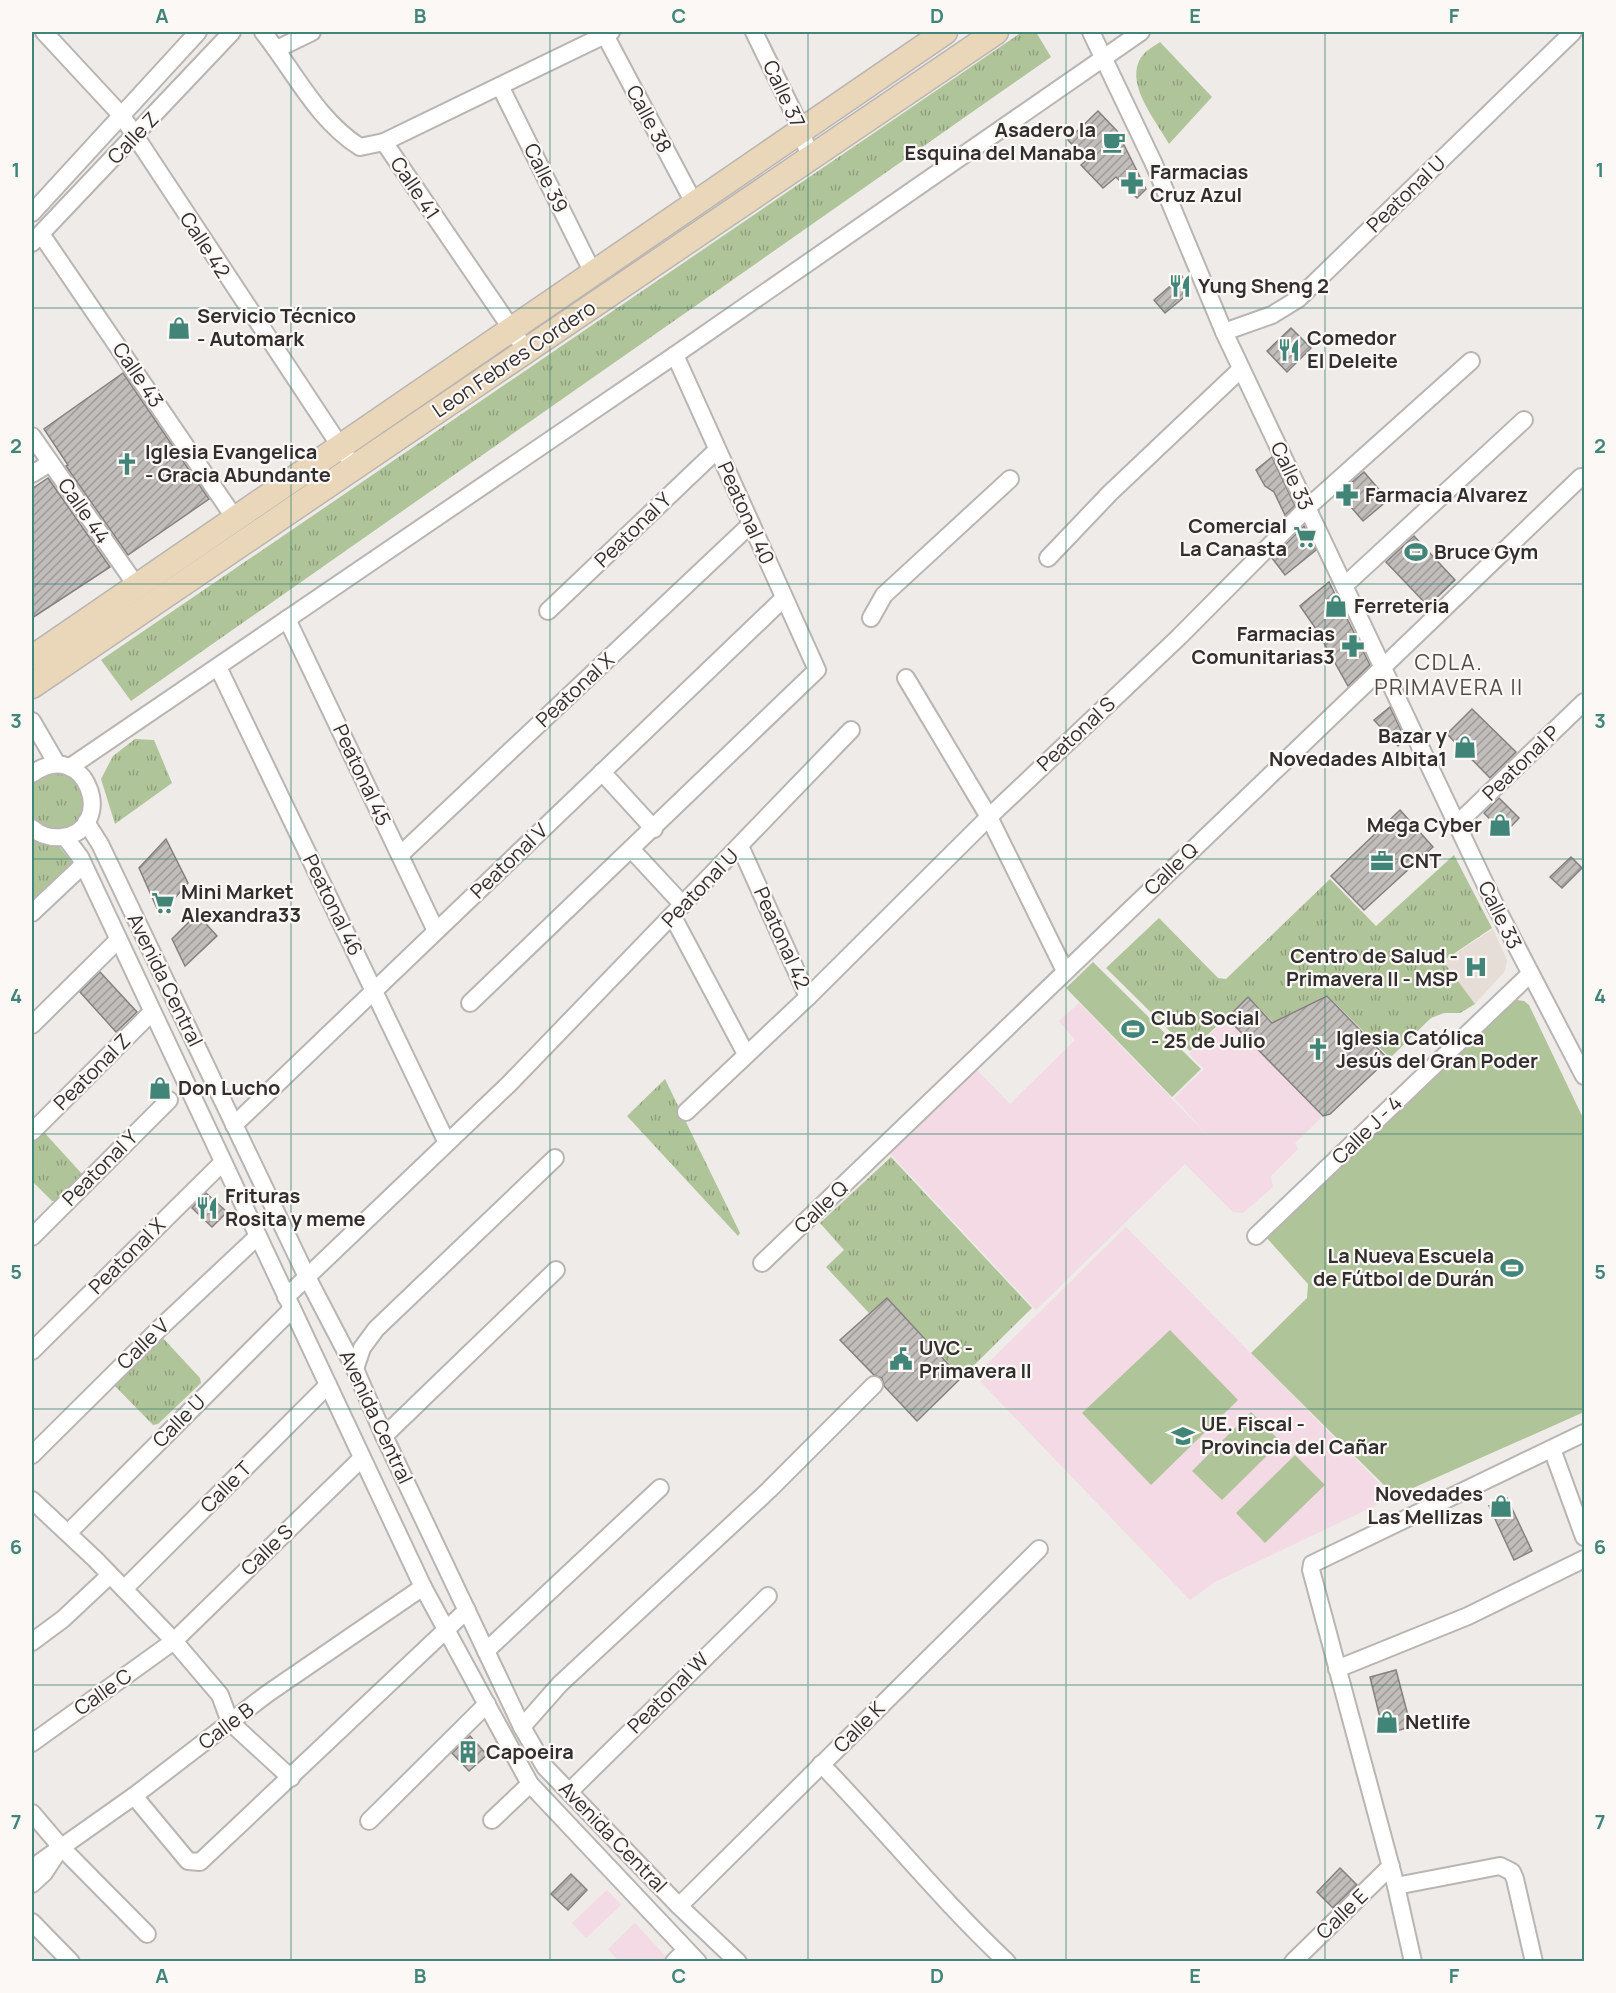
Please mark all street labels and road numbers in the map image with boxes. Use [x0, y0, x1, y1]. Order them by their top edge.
street label: Calle 37 [757, 56, 812, 132]
street label: Calle 38 [620, 80, 679, 157]
street label: Calle Z [101, 106, 164, 170]
street label: Calle 39 [518, 139, 575, 217]
street label: Peatonal U [1360, 149, 1451, 238]
street label: Calle 41 [385, 151, 446, 224]
street label: Calle 42 [174, 206, 237, 283]
street label: Leon Febres Cordero [427, 294, 601, 423]
street label: Calle 43 [107, 337, 170, 413]
street label: Calle 33 [1265, 437, 1320, 514]
street label: Peatonal 40 [712, 457, 781, 568]
street label: Calle 44 [52, 473, 117, 549]
street label: Peatonal Y [588, 486, 677, 573]
street label: Peatonal X [530, 646, 620, 733]
street label: Peatonal S [1031, 690, 1121, 777]
street label: Peatonal P [1476, 719, 1565, 806]
street label: Peatonal 45 [327, 720, 398, 830]
street label: Peatonal V [464, 817, 553, 904]
street label: Calle Q [1138, 836, 1203, 901]
street label: Peatonal U [655, 842, 744, 933]
street label: Peatonal 46 [297, 849, 370, 960]
street label: Calle 33 [1472, 876, 1528, 953]
street label: Peatonal 42 [748, 883, 817, 993]
street label: Avenida Central [122, 909, 209, 1051]
street label: Peatonal Z [47, 1027, 136, 1116]
street label: Calle J - 4 [1326, 1089, 1408, 1170]
street label: Peatonal Y [56, 1123, 144, 1211]
street label: Calle Q [788, 1174, 853, 1239]
street label: Peatonal X [83, 1212, 171, 1300]
street label: Calle V [111, 1312, 175, 1375]
street label: Avenida Central [334, 1346, 419, 1488]
street label: Calle U [146, 1388, 211, 1453]
street label: Calle T [194, 1455, 257, 1518]
street label: Calle S [235, 1518, 299, 1581]
street label: Peatonal W [621, 1646, 714, 1739]
street label: Calle C [68, 1662, 137, 1721]
street label: Calle K [827, 1695, 890, 1758]
street label: Calle B [193, 1696, 259, 1755]
street label: Avenida Central [553, 1775, 673, 1898]
street label: Calle E [1310, 1882, 1373, 1945]

